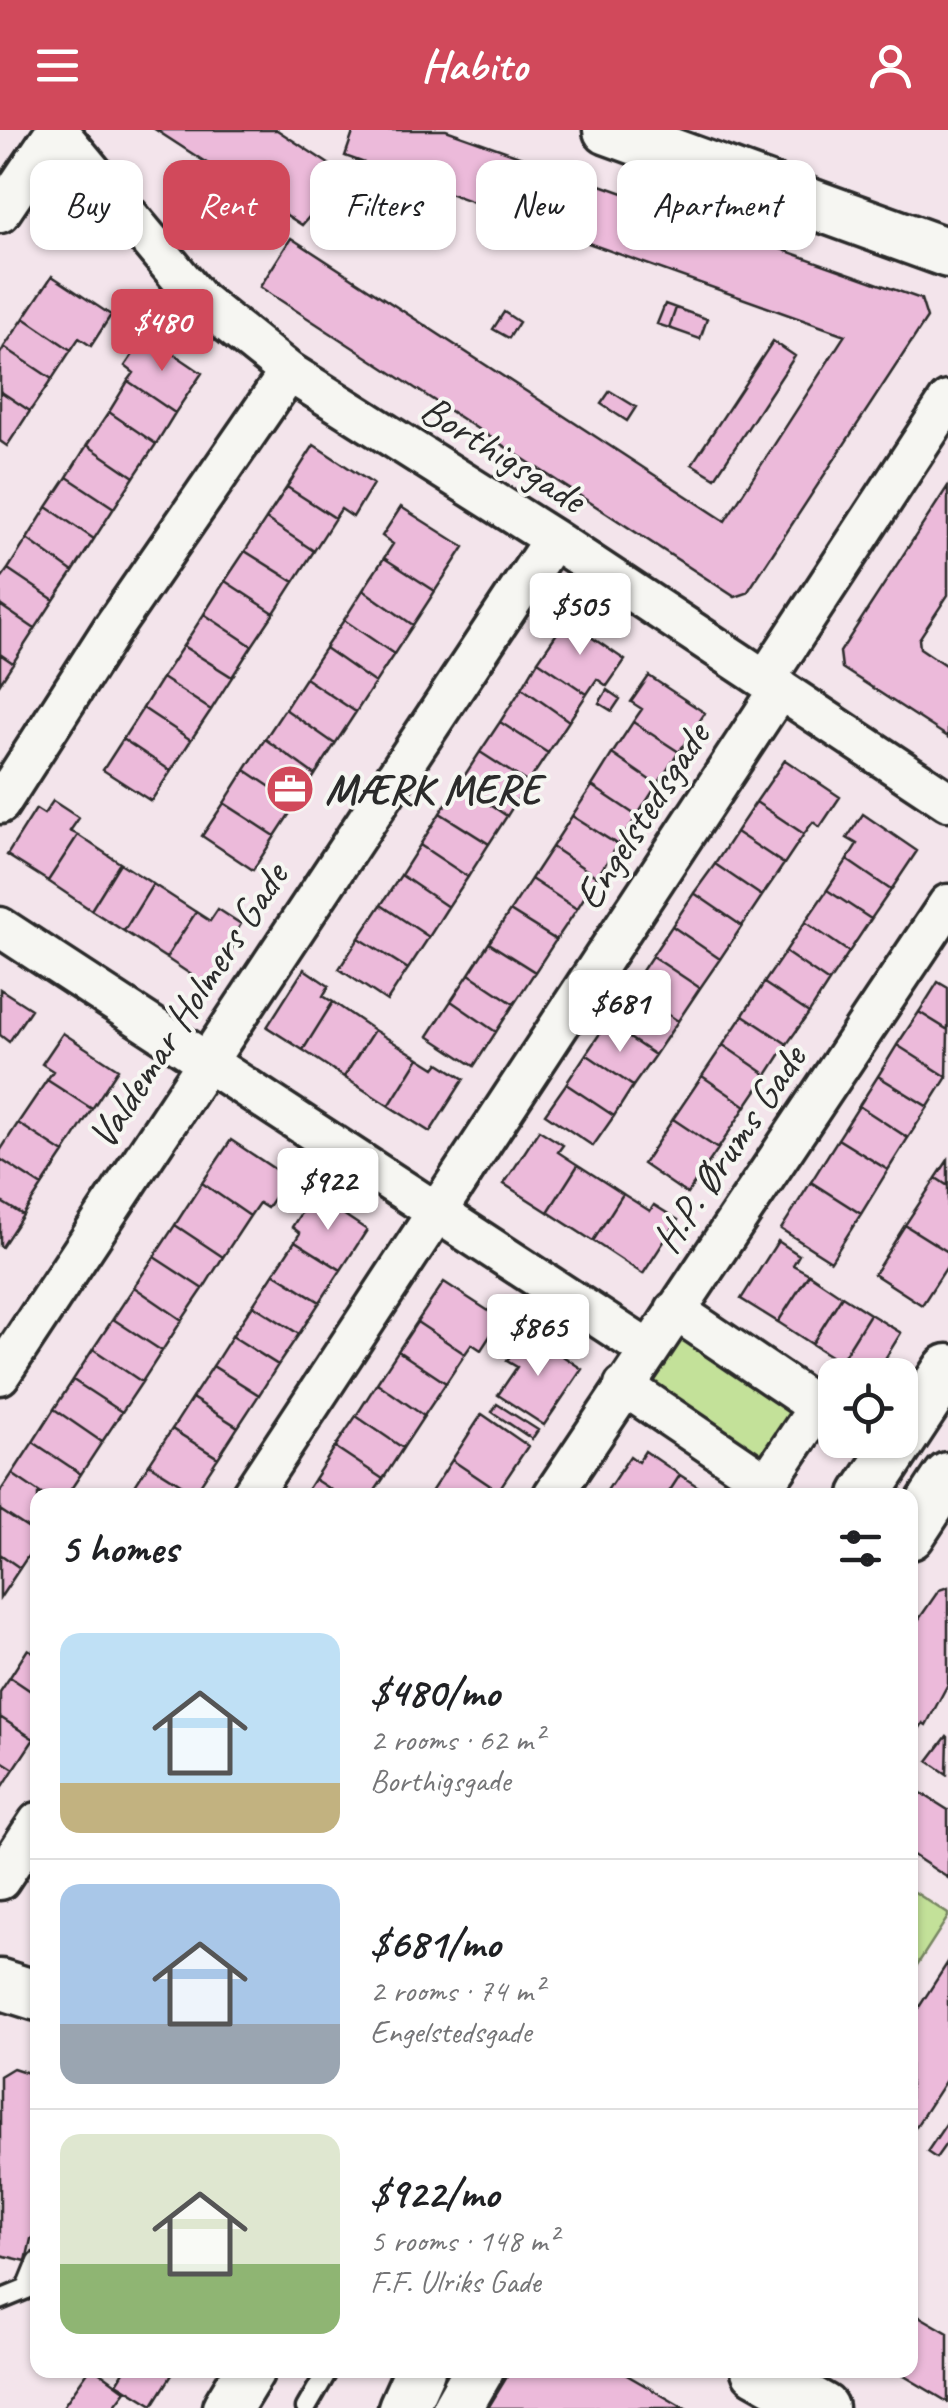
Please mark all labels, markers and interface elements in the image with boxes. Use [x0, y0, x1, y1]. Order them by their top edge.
text: Habito [421, 37, 527, 94]
icon: menu [30, 38, 85, 93]
icon: person [863, 38, 918, 93]
chip: Buy [30, 160, 143, 250]
chip: Rent [163, 160, 290, 250]
chip: Filters [310, 160, 456, 250]
chip: New [476, 160, 597, 250]
chip: Apartment [617, 160, 816, 250]
pin: $480 [103, 289, 221, 374]
text: $480 [133, 301, 191, 342]
street label: Borthigsgade [411, 383, 598, 527]
pin: $505 [521, 573, 639, 658]
text: $505 [552, 585, 608, 626]
street label: Engelstedsgade [562, 710, 724, 919]
office icon: MÆRK MERE [264, 763, 316, 815]
place label: MÆRK MERE [325, 763, 547, 816]
street label: Valdemar Holmers Gade [76, 850, 302, 1159]
pin: $681 [561, 970, 679, 1055]
text: $681 [591, 982, 649, 1023]
street label: H.P. Ørums Gade [640, 1033, 819, 1263]
pin: $922 [269, 1148, 387, 1233]
text: $922 [299, 1160, 357, 1201]
pin: $865 [479, 1294, 597, 1379]
text: $865 [509, 1306, 567, 1347]
map controls [818, 1358, 918, 1458]
button: locate [818, 1358, 918, 1458]
icon: filters [833, 1521, 888, 1576]
text: 5 homes [60, 1522, 178, 1575]
text: $480/mo [370, 1666, 499, 1719]
icon: home [140, 1673, 260, 1793]
text: 2 rooms · 62 m² [370, 1719, 543, 1760]
text: Borthigsgade [370, 1760, 510, 1801]
text: $681/mo [370, 1917, 500, 1970]
icon: home [140, 1924, 260, 2044]
text: 2 rooms · 74 m² [370, 1970, 543, 2011]
text: Engelstedsgade [370, 2011, 531, 2052]
text: $922/mo [370, 2167, 499, 2220]
icon: home [140, 2174, 260, 2294]
text: 5 rooms · 148 m² [370, 2220, 557, 2261]
text: F.F. Ulriks Gade [370, 2261, 541, 2302]

